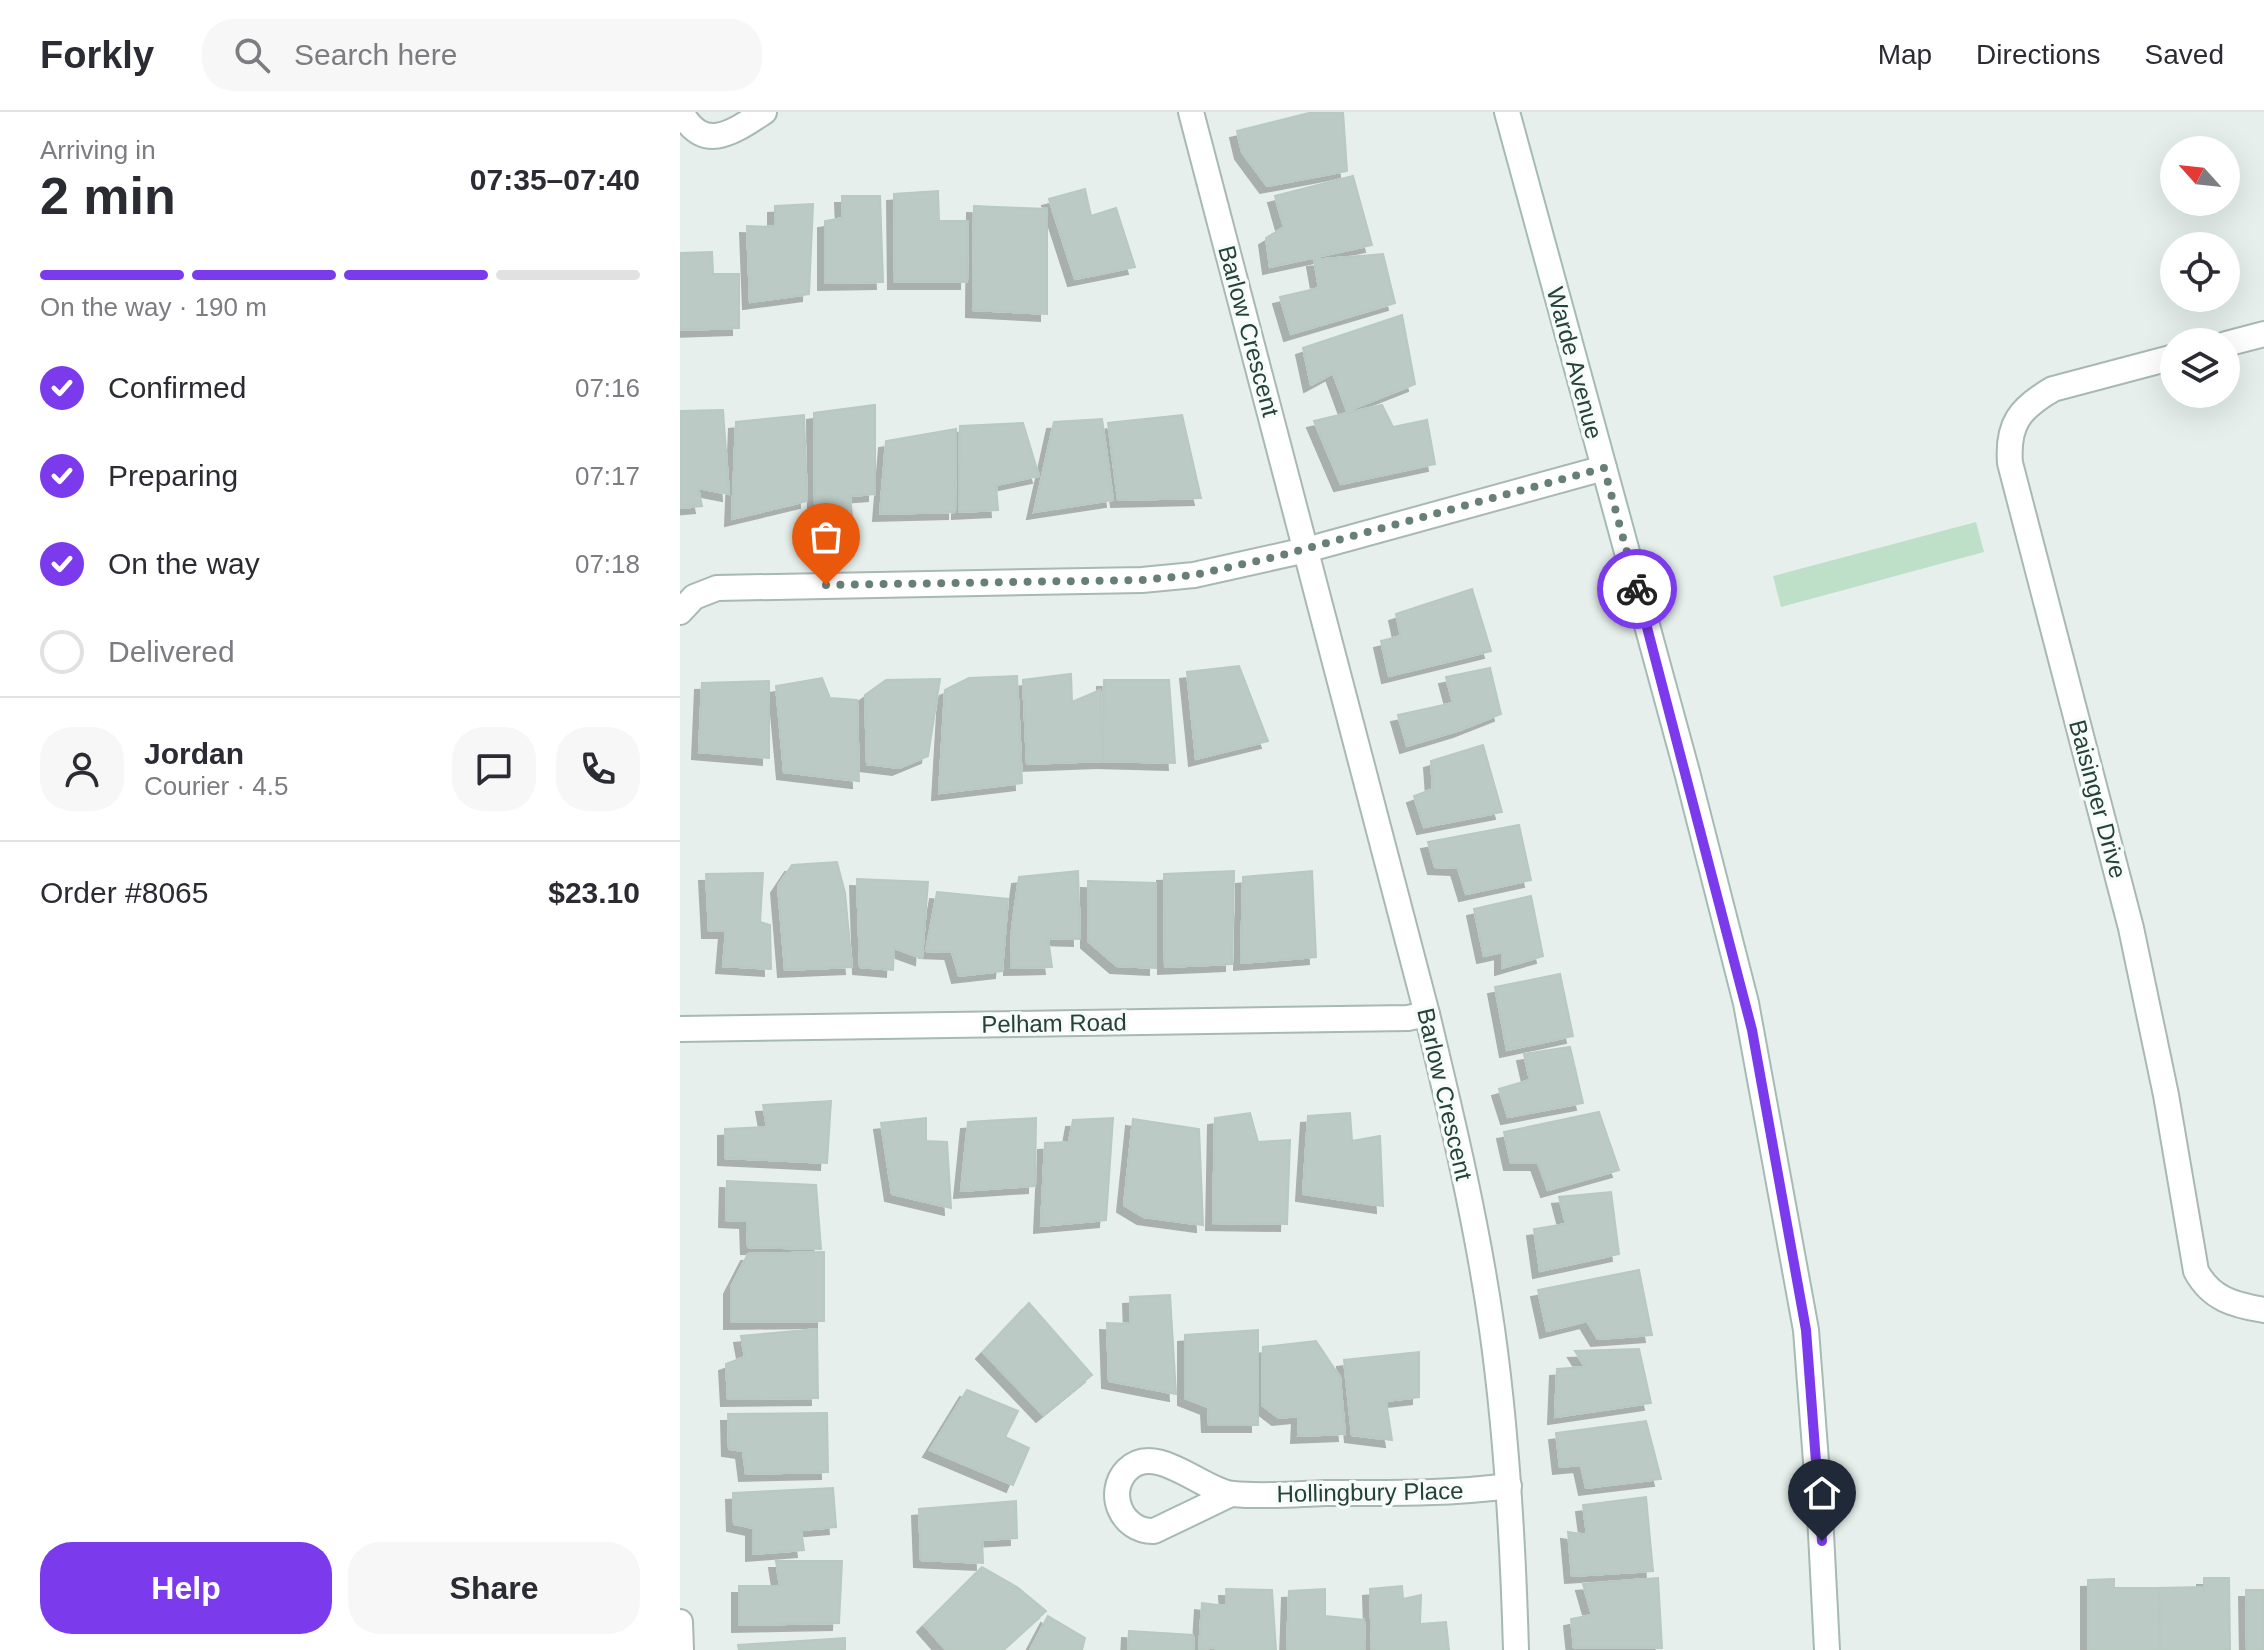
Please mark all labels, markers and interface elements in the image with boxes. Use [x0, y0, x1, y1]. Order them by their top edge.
search box [202, 19, 762, 91]
icon: search [230, 33, 274, 77]
text: Forkly [40, 34, 154, 76]
text: Search here [294, 38, 457, 71]
text: Map [1878, 39, 1932, 70]
text: Directions [1976, 39, 2101, 70]
text: Saved [2145, 39, 2224, 70]
text: Arriving in [40, 135, 156, 165]
north arrow [2160, 136, 2240, 216]
map controls [2160, 136, 2240, 408]
text: 07:35–07:40 [470, 163, 640, 196]
text: 2 min [40, 167, 176, 225]
button: locate [2160, 232, 2240, 312]
street label: Barlow Crescent [1213, 242, 1285, 420]
street label: Warde Avenue [1542, 284, 1608, 442]
text: On the way · 190 m [40, 292, 267, 322]
button: layers [2160, 328, 2240, 408]
icon: check [40, 366, 84, 410]
text: Confirmed [108, 371, 246, 404]
text: 07:16 [575, 373, 640, 403]
icon: check [40, 454, 84, 498]
text: Preparing [108, 459, 238, 492]
text: 07:17 [575, 461, 640, 491]
pin [792, 503, 860, 585]
icon: bag [804, 515, 848, 559]
icon: check [40, 542, 84, 586]
text: On the way [108, 547, 260, 580]
text: 07:18 [575, 549, 640, 579]
courier [1597, 549, 1677, 629]
icon: bike [1615, 567, 1659, 611]
text: Delivered [108, 635, 235, 668]
street label: Baisinger Drive [2064, 717, 2132, 881]
button: person [40, 727, 124, 811]
button: chat [452, 727, 536, 811]
button: phone [556, 727, 640, 811]
text: Jordan [144, 737, 244, 770]
text: Courier · 4.5 [144, 771, 289, 801]
text: Order #8065 [40, 876, 208, 909]
text: $23.10 [548, 876, 640, 909]
street label: Barlow Crescent [1412, 1005, 1478, 1183]
street label: Pelham Road [981, 1008, 1127, 1038]
pin [1788, 1459, 1856, 1541]
icon: home [1800, 1471, 1844, 1515]
street label: Hollingbury Place [1276, 1477, 1464, 1507]
button: Help [40, 1542, 332, 1634]
button: Share [348, 1542, 640, 1634]

